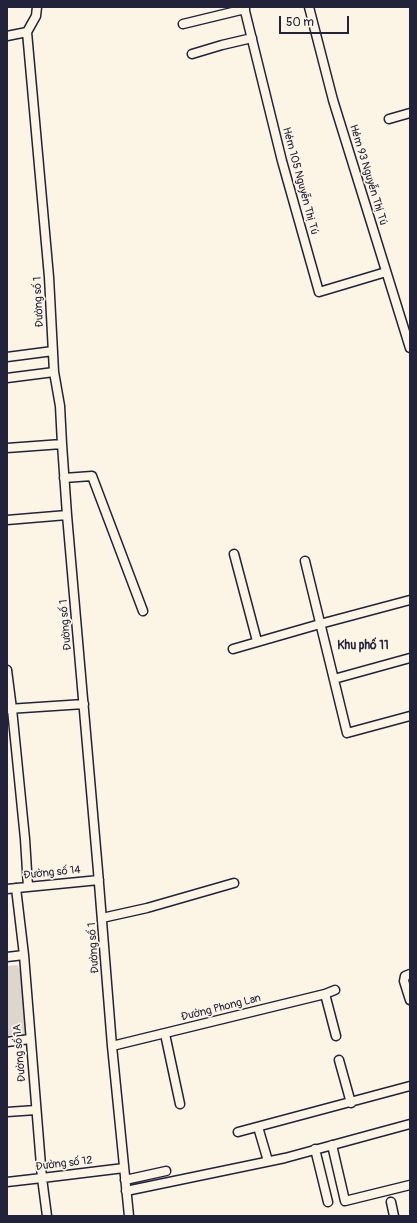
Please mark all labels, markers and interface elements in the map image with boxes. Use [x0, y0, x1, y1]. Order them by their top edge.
scale bar [281, 8, 351, 34]
text: 50 m [286, 15, 314, 30]
street label: Hẻm 93 Nguyễn Thị Tú [346, 123, 390, 227]
street label: Hẻm 105 Nguyễn Thị Tú [279, 126, 321, 236]
street label: Đường số 1 [31, 276, 47, 328]
street label: Đường số 1 [57, 599, 75, 651]
district label: Khu phố 11 [337, 639, 389, 653]
street label: Đường số 14 [23, 863, 81, 883]
street label: Đường số 1 [86, 922, 102, 974]
street label: Đường Phong Lan [180, 992, 262, 1024]
street label: Đường số 1A [11, 1023, 29, 1083]
street label: Đường số 12 [35, 1154, 93, 1174]

